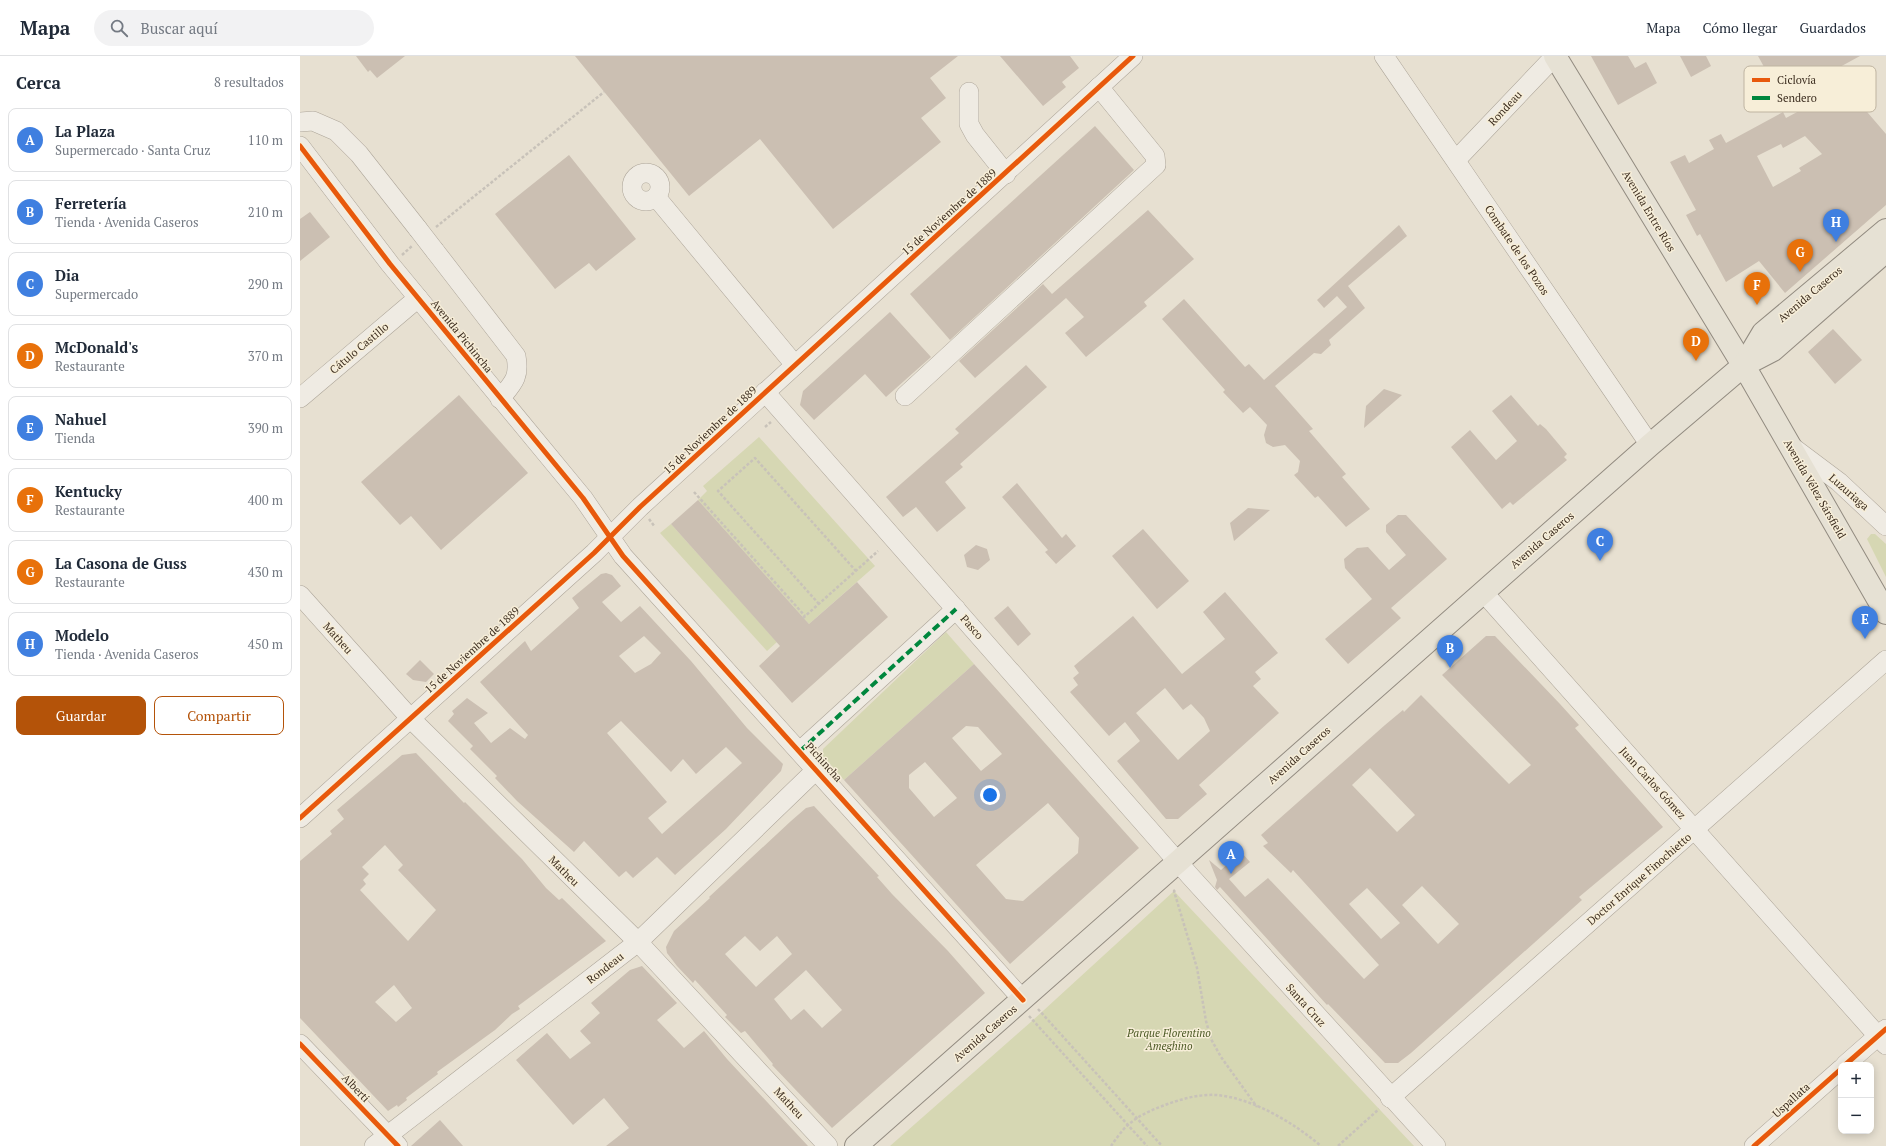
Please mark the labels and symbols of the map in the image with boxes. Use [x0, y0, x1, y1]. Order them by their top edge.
legend [1744, 66, 1876, 112]
text: Ciclovía [1777, 73, 1817, 87]
street label: Rondeau [1485, 87, 1525, 128]
text: Sendero [1777, 91, 1817, 105]
street label: 15 de Noviembre de 1889 [899, 166, 999, 258]
street label: Avenida Entre Ríos [1619, 168, 1679, 254]
street label: Combate de los Pozos [1482, 202, 1552, 298]
pin: H [1823, 209, 1849, 242]
pin: G [1787, 239, 1813, 272]
street label: Avenida Caseros [1775, 263, 1845, 325]
pin: F [1744, 272, 1770, 305]
street label: Avenida Pichincha [428, 297, 496, 376]
street label: Cátulo Castillo [327, 319, 391, 377]
pin: D [1683, 328, 1709, 361]
street label: 15 de Noviembre de 1889 [660, 383, 760, 477]
street label: Avenida Vélez Sársfield [1781, 437, 1849, 541]
street label: Luzuriaga [1826, 471, 1872, 513]
street label: Avenida Caseros [1507, 508, 1577, 571]
pin: C [1587, 528, 1613, 561]
street label: 15 de Noviembre de 1889 [422, 604, 522, 696]
pin: E [1852, 606, 1878, 639]
street label: Pasco [958, 612, 986, 642]
street label: Matheu [320, 619, 356, 657]
pin: B [1437, 635, 1463, 668]
street label: Avenida Caseros [1265, 723, 1334, 787]
street label: Pichincha [803, 739, 846, 785]
street label: Juan Carlos Gómez [1617, 744, 1689, 822]
your location [980, 785, 1000, 805]
street label: Doctor Enrique Finochietto [1584, 830, 1694, 928]
pin: A [1218, 841, 1244, 874]
street label: Matheu [546, 853, 583, 890]
street label: Rondeau [584, 949, 627, 987]
street label: Santa Cruz [1283, 981, 1329, 1029]
street label: Avenida Caseros [950, 1001, 1020, 1064]
park label: Parque Florentino Ameghino [1126, 1026, 1211, 1053]
street label: Alberti [339, 1071, 373, 1105]
street label: Uspallata [1769, 1079, 1813, 1121]
street label: Matheu [771, 1085, 807, 1122]

